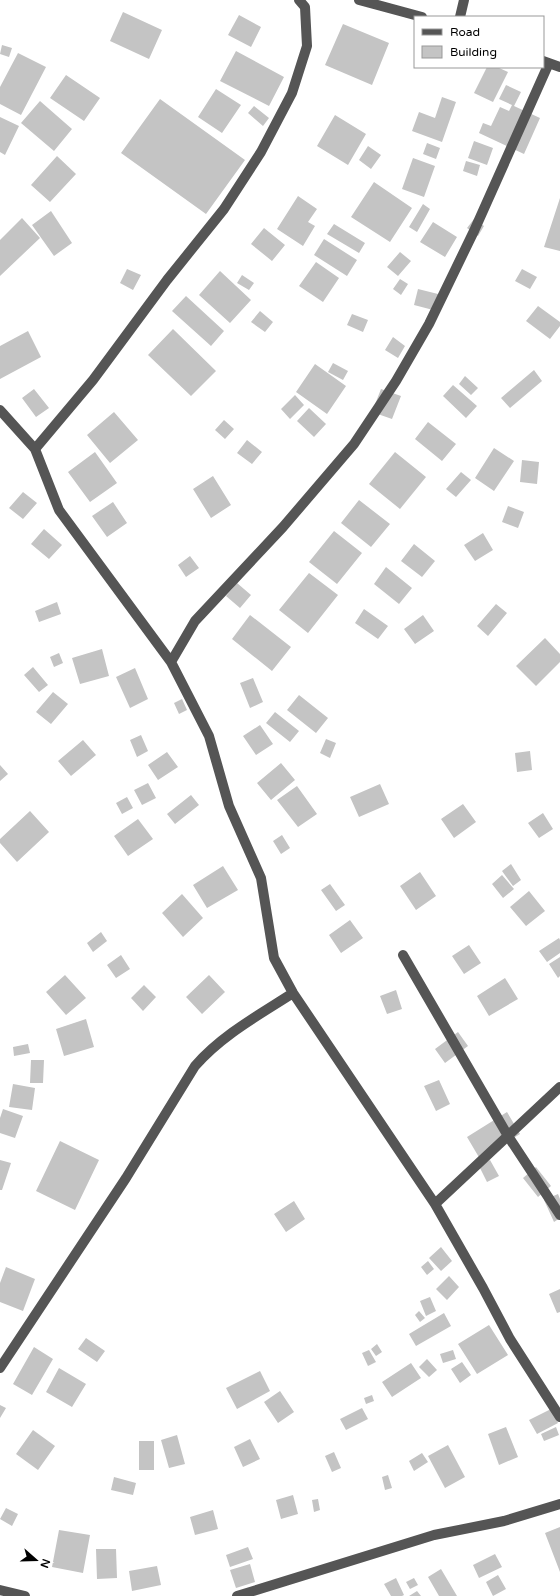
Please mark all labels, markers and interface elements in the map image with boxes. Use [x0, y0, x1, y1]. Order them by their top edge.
legend [414, 16, 544, 68]
text: Road [450, 25, 480, 39]
text: Building [450, 45, 497, 59]
north arrow [16, 1540, 56, 1580]
text: N [37, 1557, 53, 1570]

